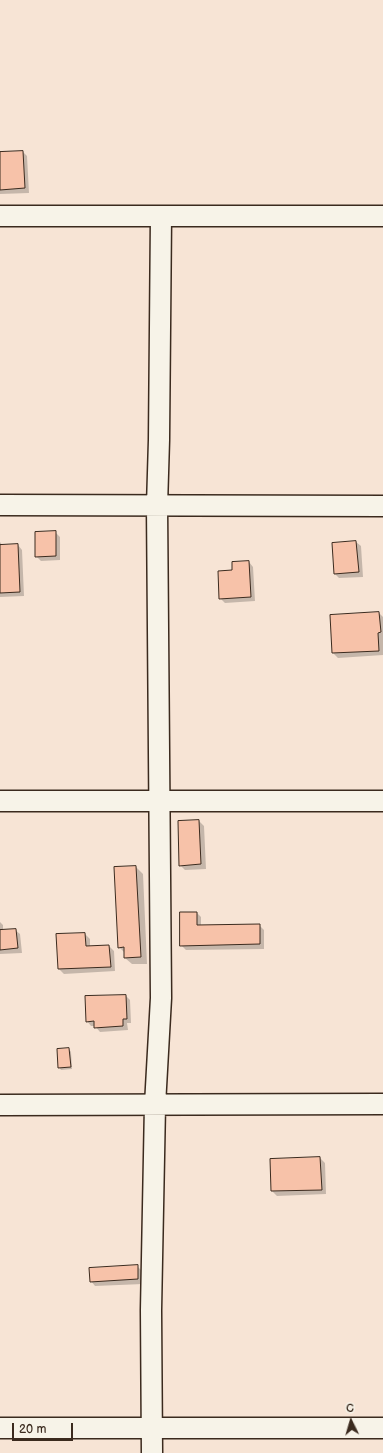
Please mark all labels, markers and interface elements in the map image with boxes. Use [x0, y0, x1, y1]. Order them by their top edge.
north arrow [331, 1401, 371, 1441]
text: С [346, 1402, 354, 1415]
scale bar [14, 1415, 75, 1441]
text: 20 m [19, 1422, 46, 1437]

